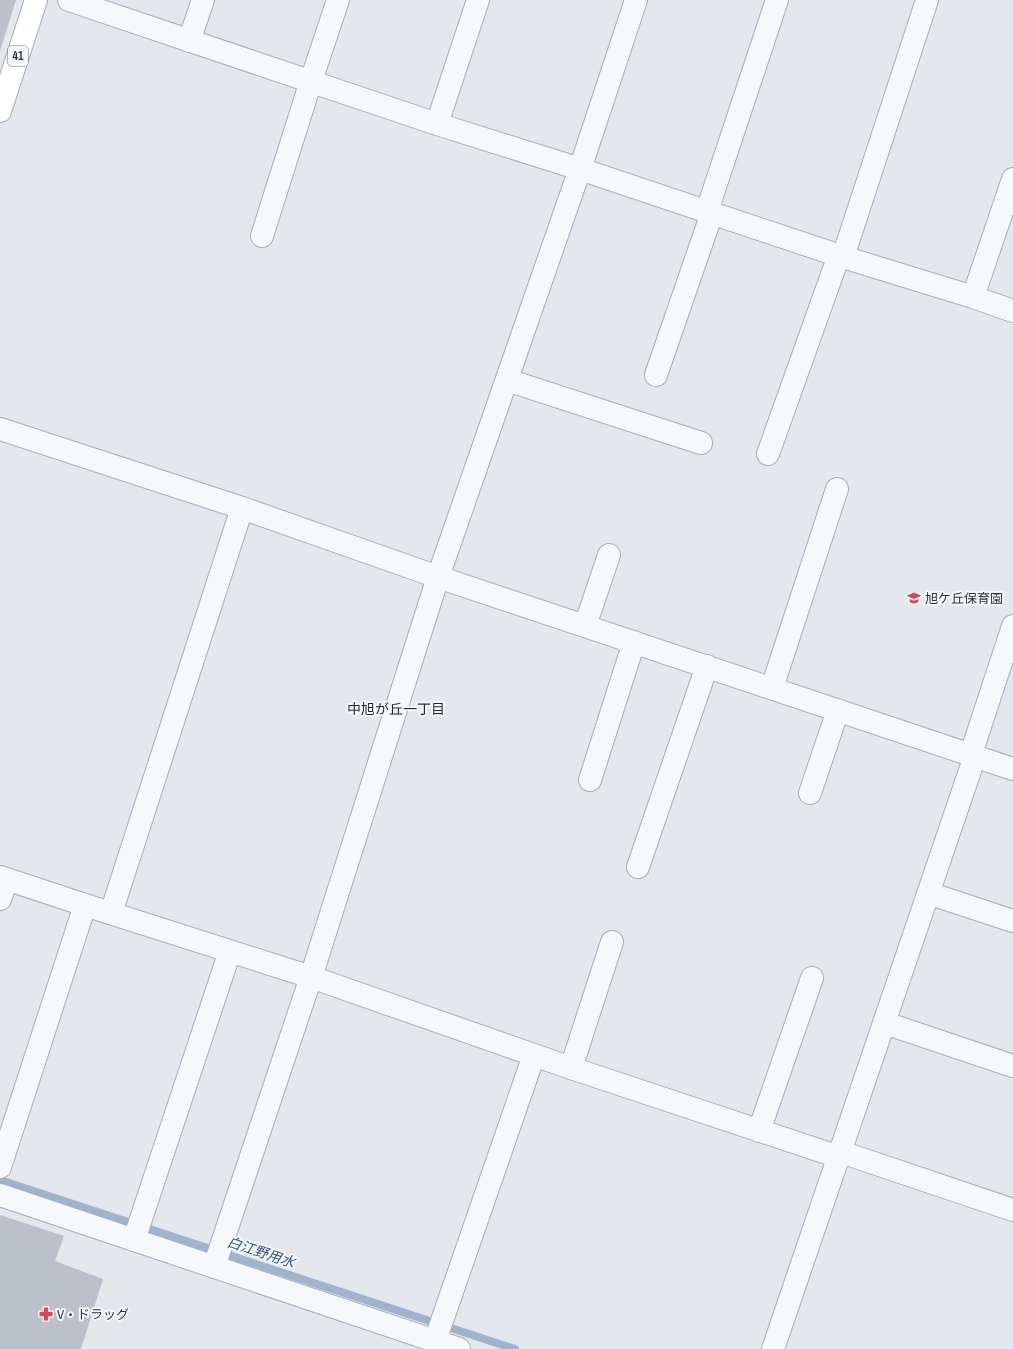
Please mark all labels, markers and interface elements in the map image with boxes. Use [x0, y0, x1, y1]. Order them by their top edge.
road number: 41 [8, 46, 28, 66]
school or university icon: 旭ケ丘保育園 [906, 590, 922, 606]
place label: 旭ケ丘保育園 [925, 590, 1003, 607]
district label: 中旭が丘一丁目 [347, 700, 445, 718]
water label: 白江野用水 [225, 1233, 299, 1272]
pharmacy icon: V・ドラッグ [38, 1306, 54, 1322]
place label: V・ドラッグ [57, 1306, 129, 1323]

